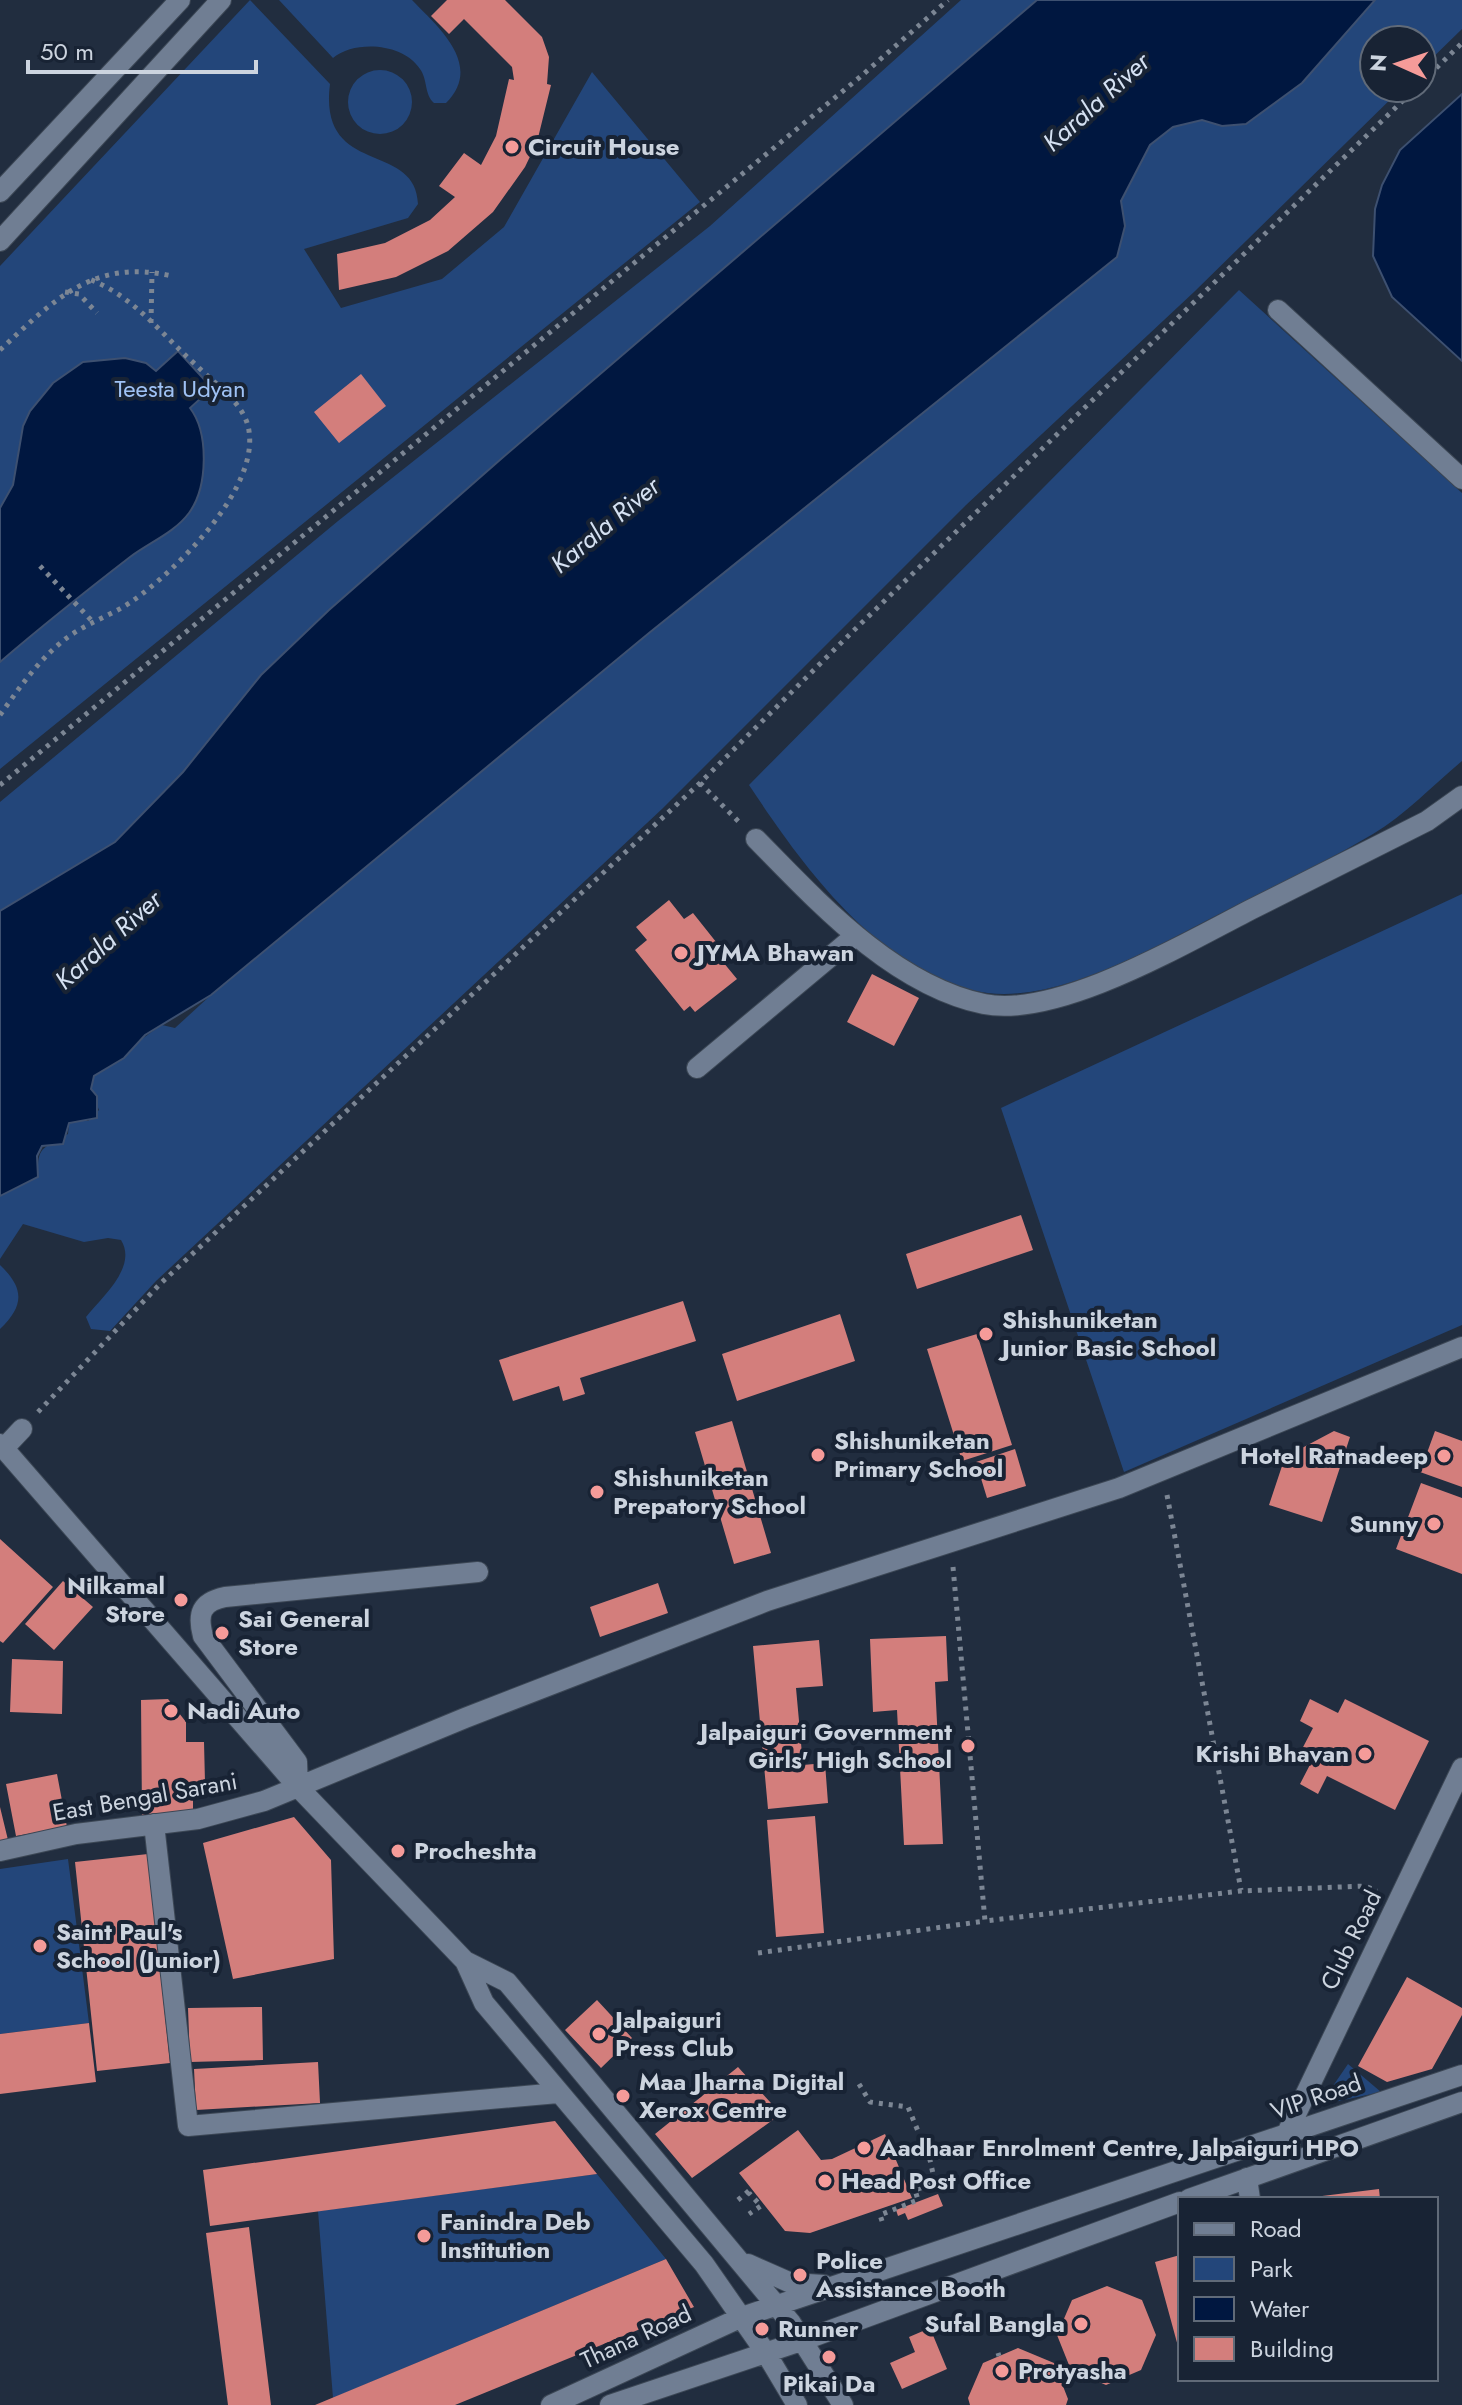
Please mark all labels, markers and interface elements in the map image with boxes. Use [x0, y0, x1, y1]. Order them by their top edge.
scale bar [28, 24, 256, 74]
north arrow [1358, 24, 1438, 104]
text: 50 m [40, 34, 94, 69]
water label: Karala River [1034, 43, 1159, 161]
text: N [1362, 53, 1394, 73]
place label: Circuit House [528, 129, 680, 164]
marker: Circuit House [503, 138, 521, 156]
park label: Teesta Udyan [114, 371, 246, 406]
water label: Karala River [542, 467, 669, 582]
water label: Karala River [46, 881, 171, 999]
place label: JYMA Bhawan [693, 935, 854, 970]
marker: JYMA Bhawan [672, 944, 690, 962]
place label: Shishuniketan Junior Basic School [998, 1302, 1216, 1365]
marker: Shishuniketan Junior Basic School [977, 1325, 995, 1343]
place label: Shishuniketan Primary School [834, 1423, 1003, 1486]
place label: Hotel Ratnadeep [1240, 1438, 1428, 1473]
marker: Shishuniketan Primary School [809, 1446, 827, 1464]
marker: Hotel Ratnadeep [1435, 1447, 1453, 1465]
place label: Shishuniketan Prepatory School [613, 1460, 806, 1523]
marker: Shishuniketan Prepatory School [588, 1483, 606, 1501]
place label: Sunny [1349, 1506, 1418, 1541]
marker: Sunny [1425, 1515, 1443, 1533]
place label: Nilkamal Store [67, 1568, 165, 1631]
marker: Nilkamal Store [172, 1591, 190, 1609]
place label: Sai General Store [238, 1601, 370, 1664]
marker: Sai General Store [213, 1624, 231, 1642]
place label: Nadi Auto [187, 1693, 300, 1728]
marker: Nadi Auto [162, 1702, 180, 1720]
place label: Jalpaiguri Government Girls' High School [696, 1714, 952, 1777]
place label: Krishi Bhavan [1196, 1736, 1349, 1771]
marker: Jalpaiguri Government Girls' High School [959, 1737, 977, 1755]
marker: Krishi Bhavan [1356, 1745, 1374, 1763]
street label: East Bengal Sarani [50, 1763, 240, 1830]
place label: Procheshta [414, 1833, 537, 1868]
marker: Procheshta [389, 1842, 407, 1860]
street label: Club Road [1311, 1884, 1390, 1996]
place label: Saint Paul's School (Junior) [56, 1914, 221, 1977]
marker: Saint Paul's School (Junior) [31, 1937, 49, 1955]
place label: Jalpaiguri Press Club [611, 2002, 734, 2065]
marker: Jalpaiguri Press Club [590, 2025, 608, 2043]
place label: Maa Jharna Digital Xerox Centre [639, 2064, 844, 2127]
street label: VIP Road [1266, 2065, 1366, 2128]
marker: Maa Jharna Digital Xerox Centre [614, 2087, 632, 2105]
place label: Aadhaar Enrolment Centre, Jalpaiguri HPO [879, 2130, 1359, 2165]
marker: Aadhaar Enrolment Centre, Jalpaiguri HPO [855, 2139, 873, 2157]
place label: Head Post Office [841, 2163, 1031, 2198]
marker: Head Post Office [816, 2172, 834, 2190]
legend [1178, 2197, 1438, 2381]
place label: Fanindra Deb Institution [440, 2204, 591, 2267]
text: Road [1250, 2211, 1302, 2246]
marker: Fanindra Deb Institution [415, 2227, 433, 2245]
place label: Police Assistance Booth [815, 2243, 1006, 2306]
text: Park [1250, 2251, 1293, 2286]
marker: Police Assistance Booth [791, 2266, 809, 2284]
text: Water [1250, 2291, 1310, 2326]
street label: Thana Road [575, 2296, 697, 2377]
place label: Sufal Bangla [925, 2306, 1065, 2341]
place label: Runner [778, 2311, 859, 2346]
marker: Sufal Bangla [1072, 2315, 1090, 2333]
marker: Runner [753, 2320, 771, 2338]
text: Building [1250, 2331, 1334, 2366]
marker: Pikai Da [820, 2348, 838, 2366]
place label: Protyasha [1018, 2353, 1127, 2388]
marker: Protyasha [993, 2362, 1011, 2380]
place label: Pikai Da [783, 2366, 875, 2401]

